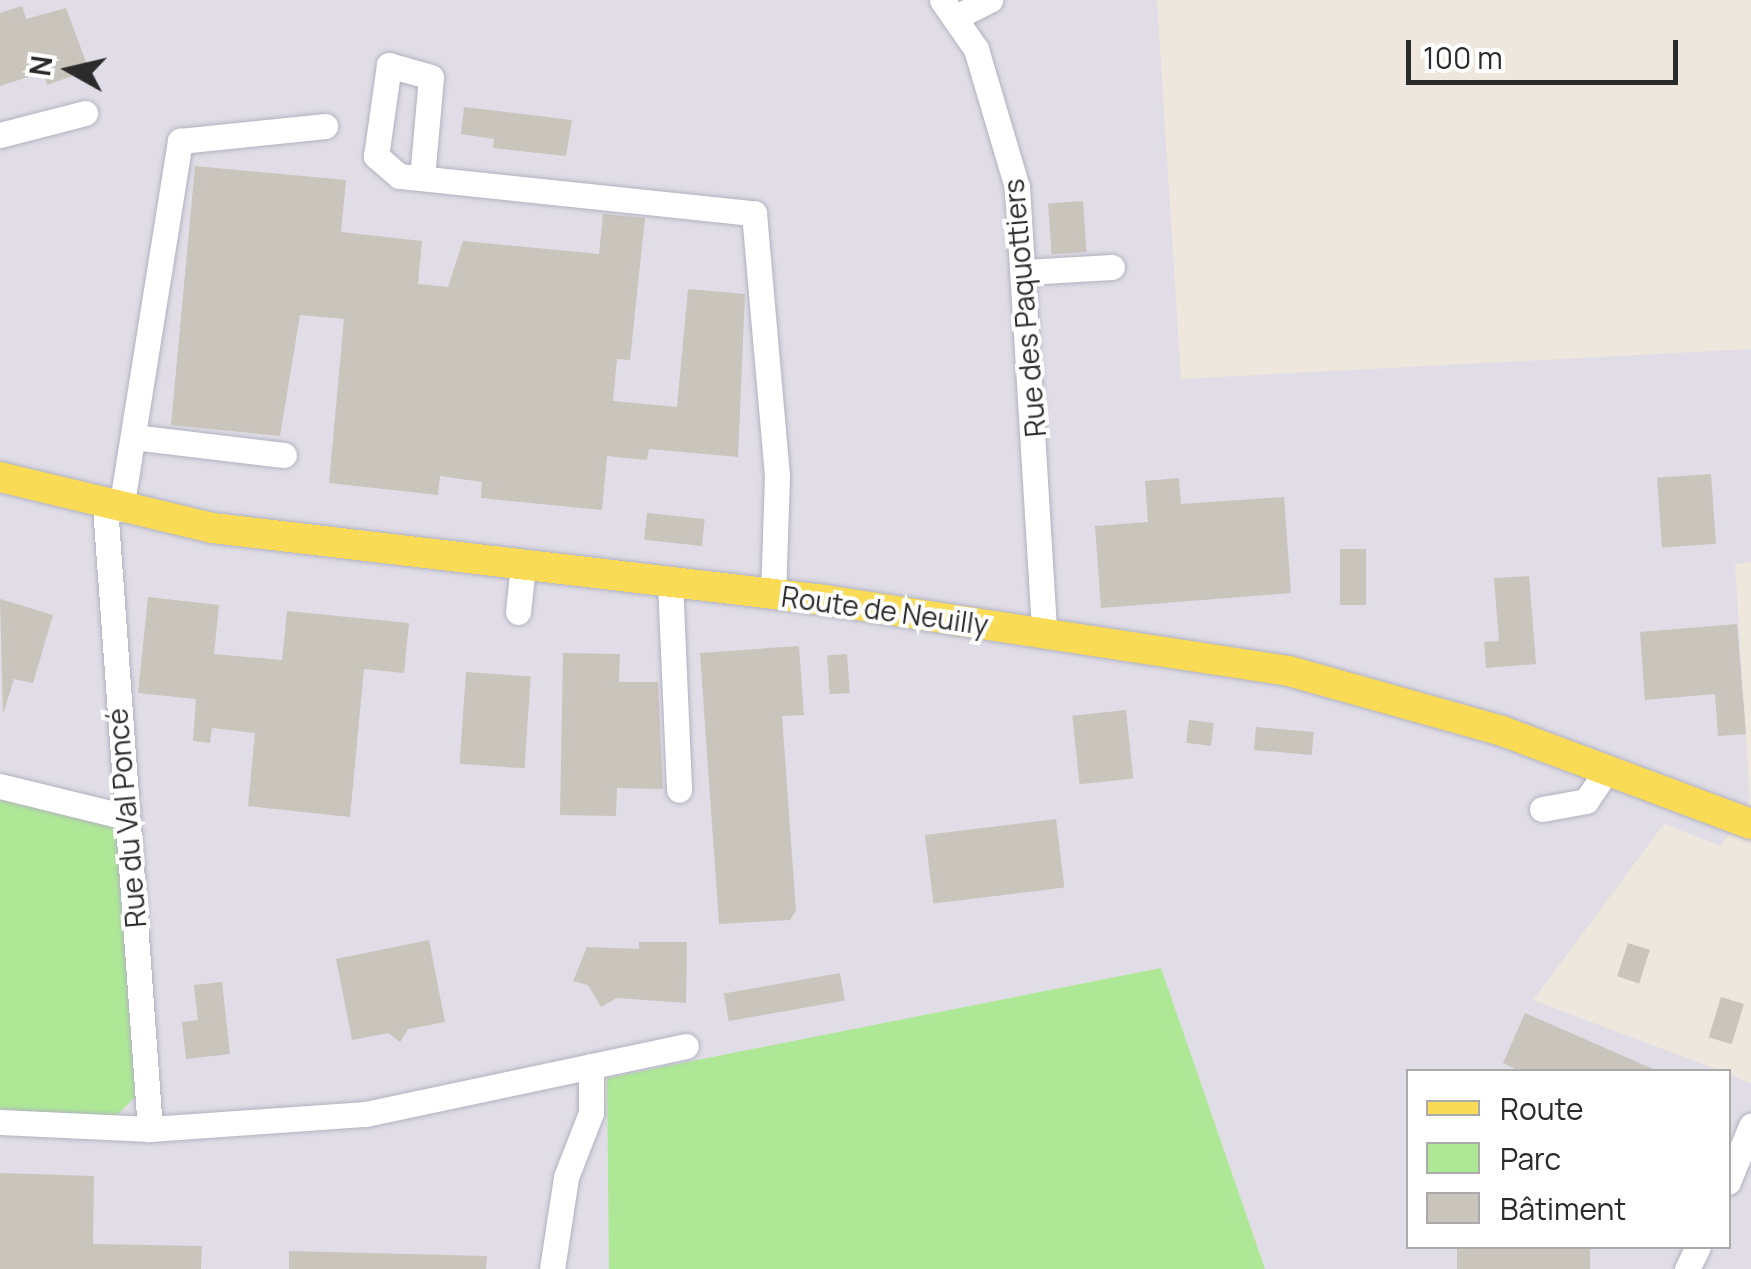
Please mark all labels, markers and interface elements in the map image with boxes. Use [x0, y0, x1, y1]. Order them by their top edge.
north arrow [20, 20, 120, 120]
scale bar [1411, 20, 1684, 82]
text: 100 m [1423, 37, 1503, 78]
text: N [20, 53, 61, 78]
street label: Rue des Paquottiers [996, 178, 1052, 438]
street label: Route de Neuilly [779, 579, 991, 641]
street label: Rue du Val Poncé [100, 707, 152, 929]
legend [1406, 1069, 1731, 1249]
text: Route [1500, 1088, 1583, 1129]
text: Parc [1500, 1138, 1561, 1179]
text: Bâtiment [1500, 1188, 1626, 1229]

